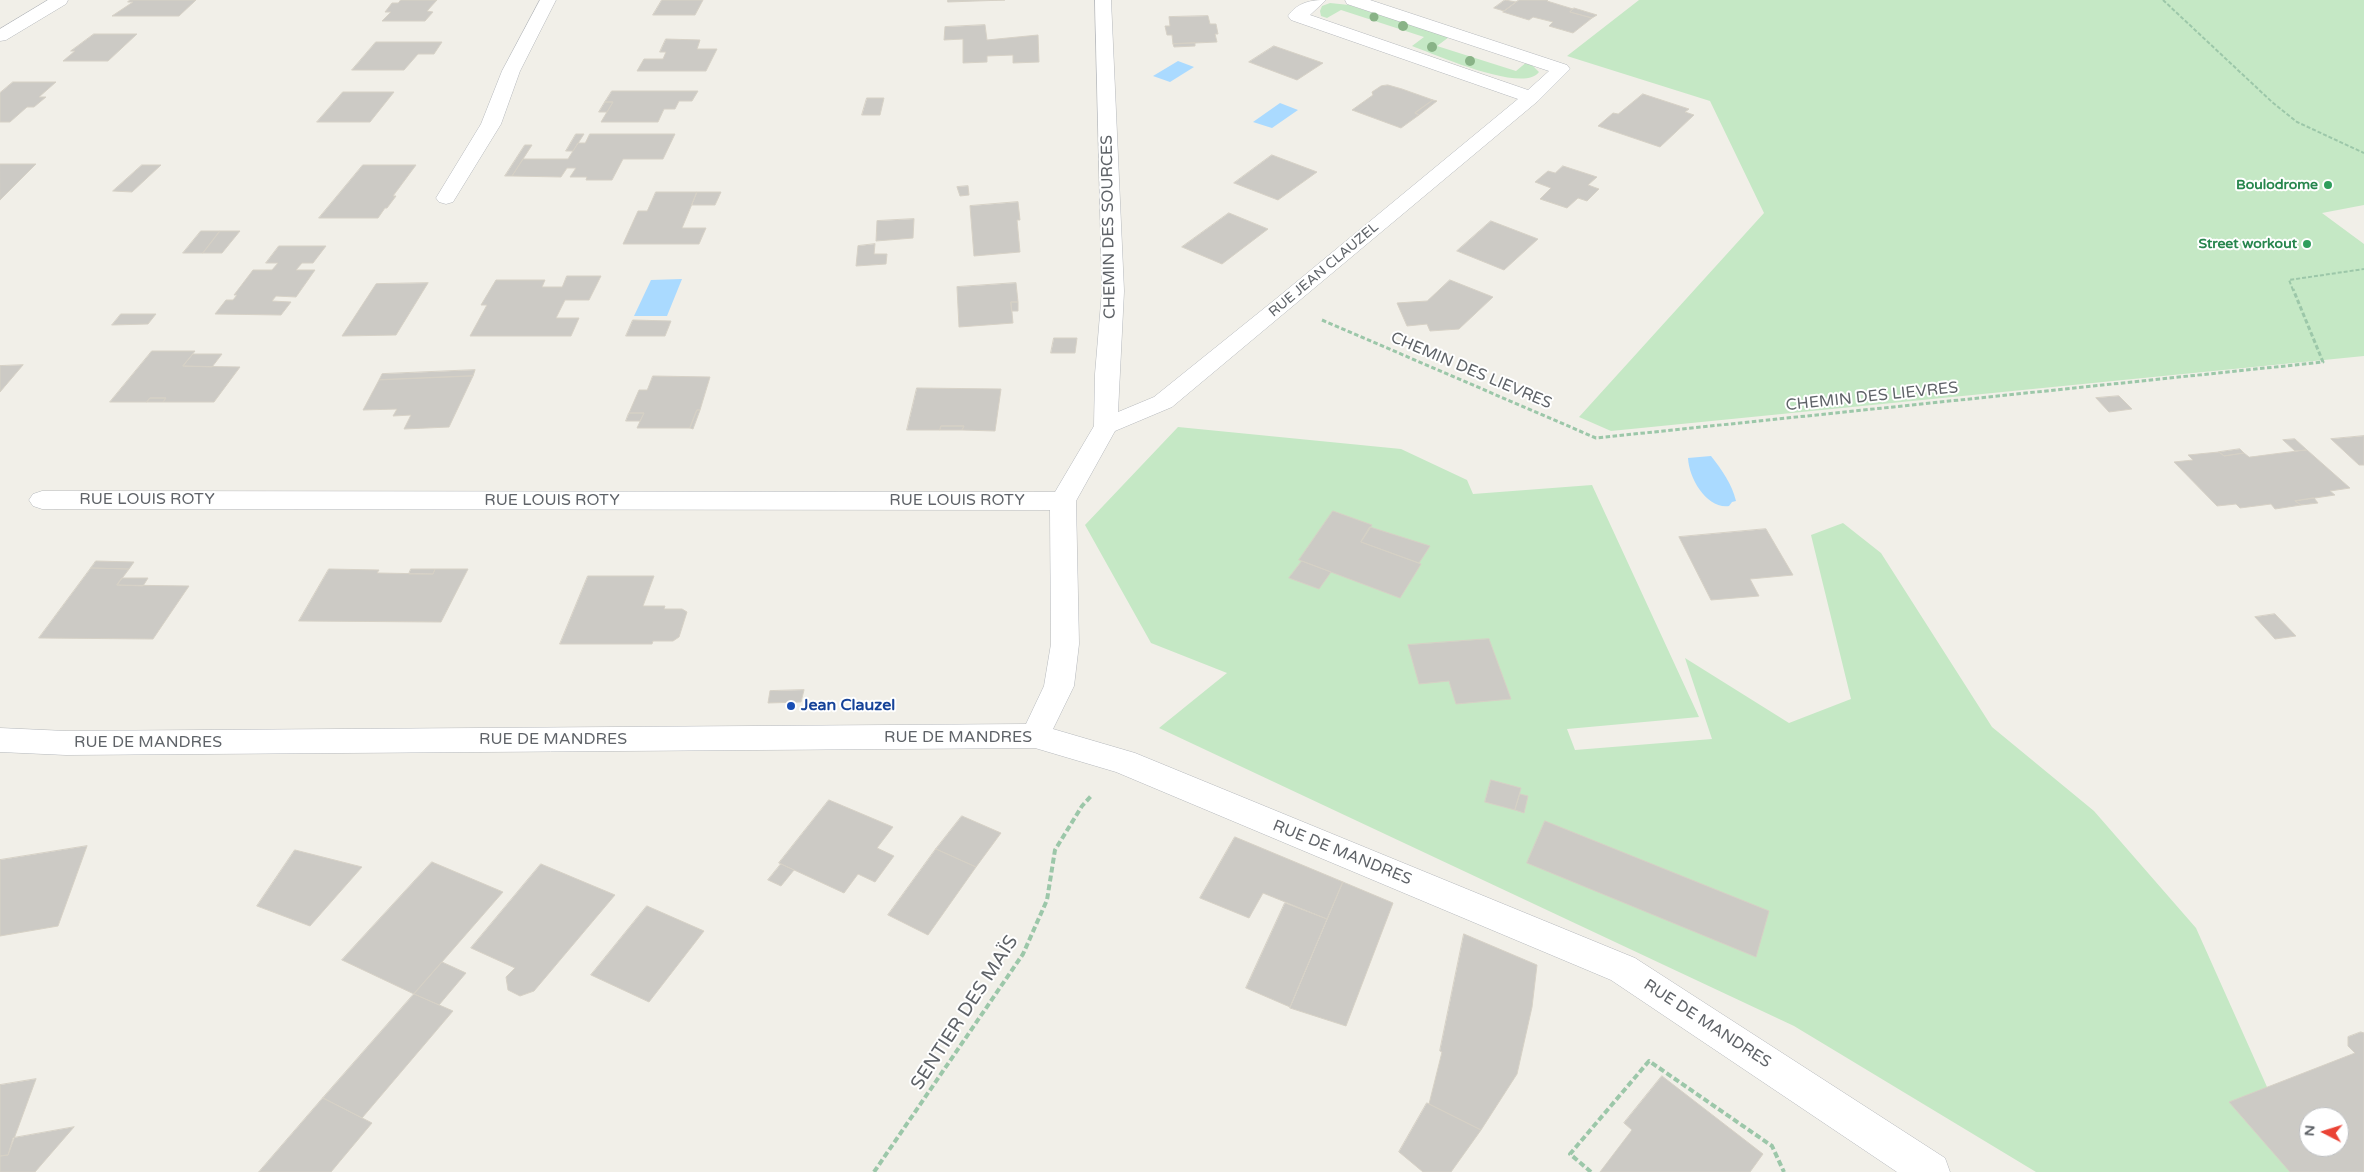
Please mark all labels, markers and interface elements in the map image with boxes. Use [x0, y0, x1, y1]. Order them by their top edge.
street label: CHEMIN DES SOURCES [1098, 135, 1120, 319]
place label: Boulodrome [2236, 177, 2318, 193]
marker: Boulodrome [2322, 179, 2334, 191]
street label: RUE JEAN CLAUZEL [1266, 219, 1382, 321]
place label: Street workout [2199, 236, 2297, 252]
marker: Street workout [2301, 238, 2313, 250]
street label: CHEMIN DES LIEVRES [1388, 328, 1554, 414]
street label: CHEMIN DES LIEVRES [1785, 378, 1959, 416]
street label: RUE LOUIS ROTY [79, 490, 215, 510]
street label: RUE LOUIS ROTY [484, 491, 620, 511]
street label: RUE LOUIS ROTY [889, 491, 1025, 511]
place label: Jean Clauzel [801, 696, 895, 716]
marker: Jean Clauzel [785, 700, 797, 712]
street label: RUE DE MANDRES [884, 728, 1032, 748]
street label: RUE DE MANDRES [479, 730, 627, 750]
street label: RUE DE MANDRES [74, 733, 222, 753]
street label: RUE DE MANDRES [1270, 816, 1414, 890]
street label: SENTIER DES MAÏS [907, 932, 1023, 1094]
street label: RUE DE MANDRES [1640, 976, 1774, 1072]
north arrow [2299, 1107, 2349, 1157]
text: N [2301, 1124, 2319, 1137]

